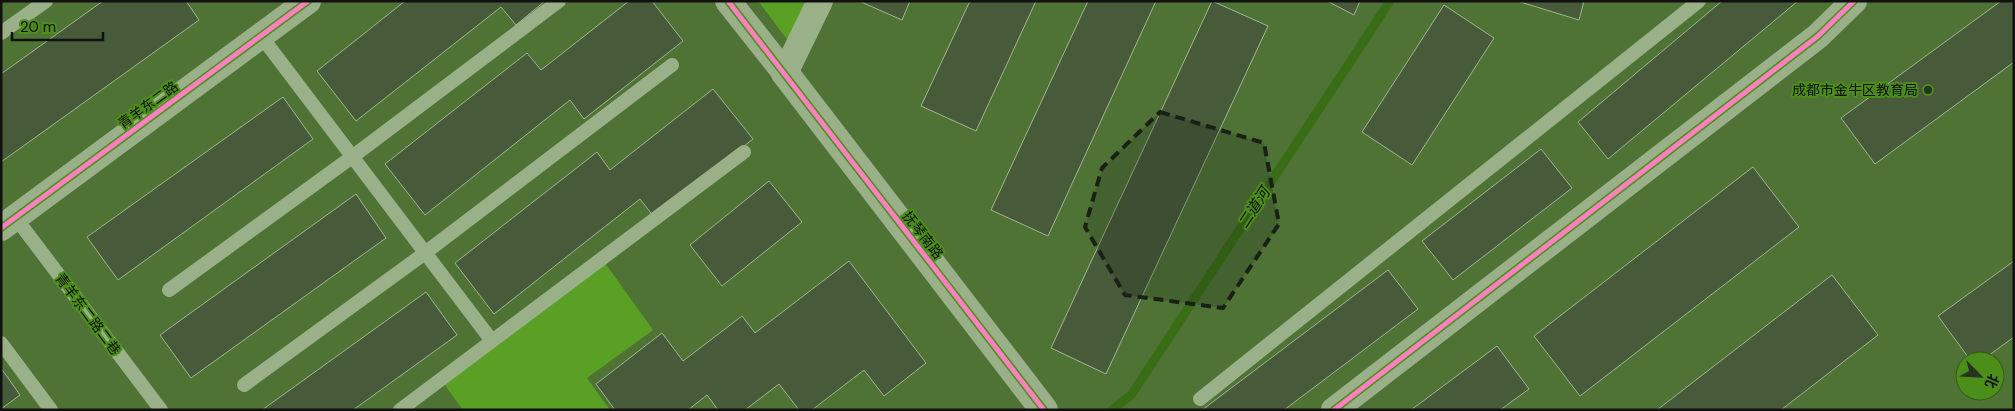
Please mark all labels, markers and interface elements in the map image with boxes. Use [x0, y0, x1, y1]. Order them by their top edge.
scale bar [12, 10, 104, 42]
text: 20 m [20, 17, 56, 37]
street label: 青羊东二路 [114, 77, 182, 133]
place label: 成都市金牛区教育局 [1792, 81, 1918, 99]
marker: 成都市金牛区教育局 [1922, 84, 1934, 96]
water label: 二道河 [1233, 181, 1276, 232]
street label: 抚琴南路 [899, 207, 947, 263]
street label: 青羊东二路二巷 [51, 269, 125, 359]
north arrow [1955, 351, 2005, 401]
text: 北 [1981, 371, 2003, 391]

